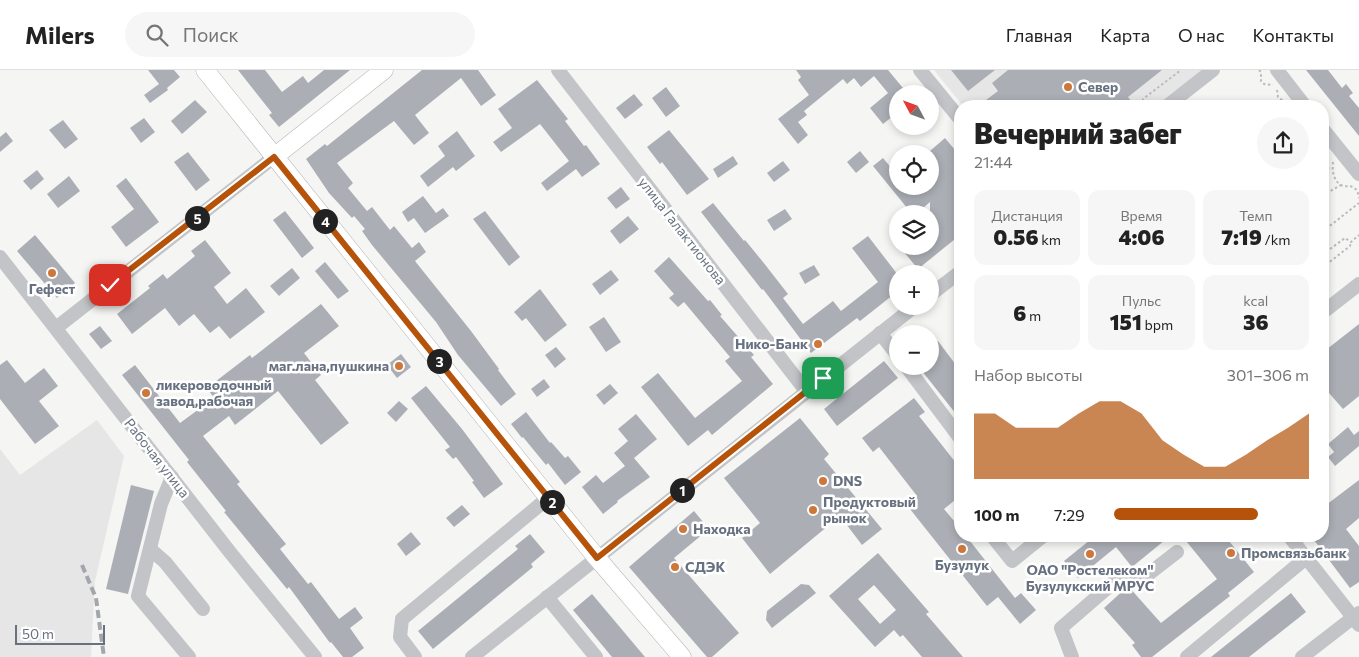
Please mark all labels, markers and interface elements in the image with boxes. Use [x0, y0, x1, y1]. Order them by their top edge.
search box [125, 12, 475, 57]
text: Milers [25, 20, 95, 49]
icon: search [143, 21, 171, 49]
text: Поиск [183, 23, 239, 46]
text: Главная [1006, 24, 1072, 46]
text: Карта [1100, 24, 1150, 46]
text: О нас [1178, 24, 1225, 46]
text: Контакты [1253, 24, 1334, 46]
place label: Север [1078, 78, 1118, 95]
marker: Север [1062, 81, 1074, 93]
north arrow [889, 85, 939, 135]
map controls [889, 85, 939, 375]
text: Вечерний забег [974, 116, 1182, 150]
button: share [1257, 117, 1309, 169]
button: locate [889, 145, 939, 195]
text: 21:44 [974, 152, 1013, 171]
street label: улица Галактионова [635, 174, 730, 288]
button: layers [889, 205, 939, 255]
pin: 5 [184, 206, 210, 230]
text: Дистанция [992, 207, 1063, 224]
text: Время [1121, 207, 1162, 224]
text: Темп [1239, 207, 1272, 224]
pin: 4 [312, 208, 338, 234]
text: 5 [193, 210, 202, 227]
text: 4 [321, 213, 330, 230]
text: 0.56 [993, 224, 1039, 249]
text: 4:06 [1118, 224, 1165, 249]
text: 7:19 [1221, 224, 1262, 249]
text: km [1039, 231, 1061, 248]
text: /km [1262, 231, 1290, 248]
pin [89, 264, 131, 306]
button: + [889, 265, 939, 315]
marker: Гефест [46, 267, 58, 279]
icon: check [96, 271, 124, 299]
place label: Гефест [29, 280, 76, 297]
text: Пульс [1122, 292, 1161, 309]
text: kcal [1243, 292, 1268, 309]
text: 6 [1013, 300, 1026, 325]
text: m [1026, 307, 1041, 324]
text: 151 [1110, 309, 1142, 334]
text: 36 [1243, 309, 1269, 334]
text: bpm [1142, 316, 1173, 333]
button: − [889, 325, 939, 375]
place label: Нико-Банк [735, 335, 808, 352]
marker: Нико-Банк [812, 338, 824, 350]
pin: 3 [426, 348, 452, 374]
text: 3 [435, 353, 444, 370]
place label: маг.лана,пушкина [269, 357, 389, 374]
pin [802, 357, 844, 399]
marker: маг.лана,пушкина [393, 360, 405, 372]
icon: arrive [809, 364, 837, 392]
text: Набор высоты [974, 365, 1083, 384]
text: 301–306 m [1227, 365, 1309, 384]
place label: ликероводочный завод,рабочая [156, 376, 272, 409]
marker: ликероводочный завод,рабочая [140, 387, 152, 399]
street label: Рабочая улица [121, 415, 194, 501]
place label: DNS [833, 472, 862, 489]
marker: DNS [817, 475, 829, 487]
pin: 1 [670, 478, 694, 502]
text: 1 [679, 482, 686, 499]
pin: 2 [540, 490, 564, 514]
place label: Продуктовый рынок [823, 493, 916, 526]
text: 2 [549, 494, 556, 511]
marker: Продуктовый рынок [807, 504, 819, 516]
text: 100 m [974, 505, 1020, 524]
text: 7:29 [1054, 505, 1085, 524]
place label: Находка [693, 520, 751, 537]
marker: Находка [677, 523, 689, 535]
marker: Бузулук [956, 543, 968, 555]
place label: Промсвязьбанк [1241, 544, 1347, 561]
marker: Промсвязьбанк [1225, 547, 1237, 559]
marker: ОАО "Ростелеком" Бузулукский МРУС [1084, 548, 1096, 560]
place label: Бузулук [935, 556, 989, 573]
place label: СДЭК [685, 558, 725, 575]
marker: СДЭК [669, 561, 681, 573]
place label: ОАО "Ростелеком" Бузулукский МРУС [1026, 561, 1154, 594]
scale bar [15, 622, 105, 645]
text: 50 m [22, 625, 54, 642]

